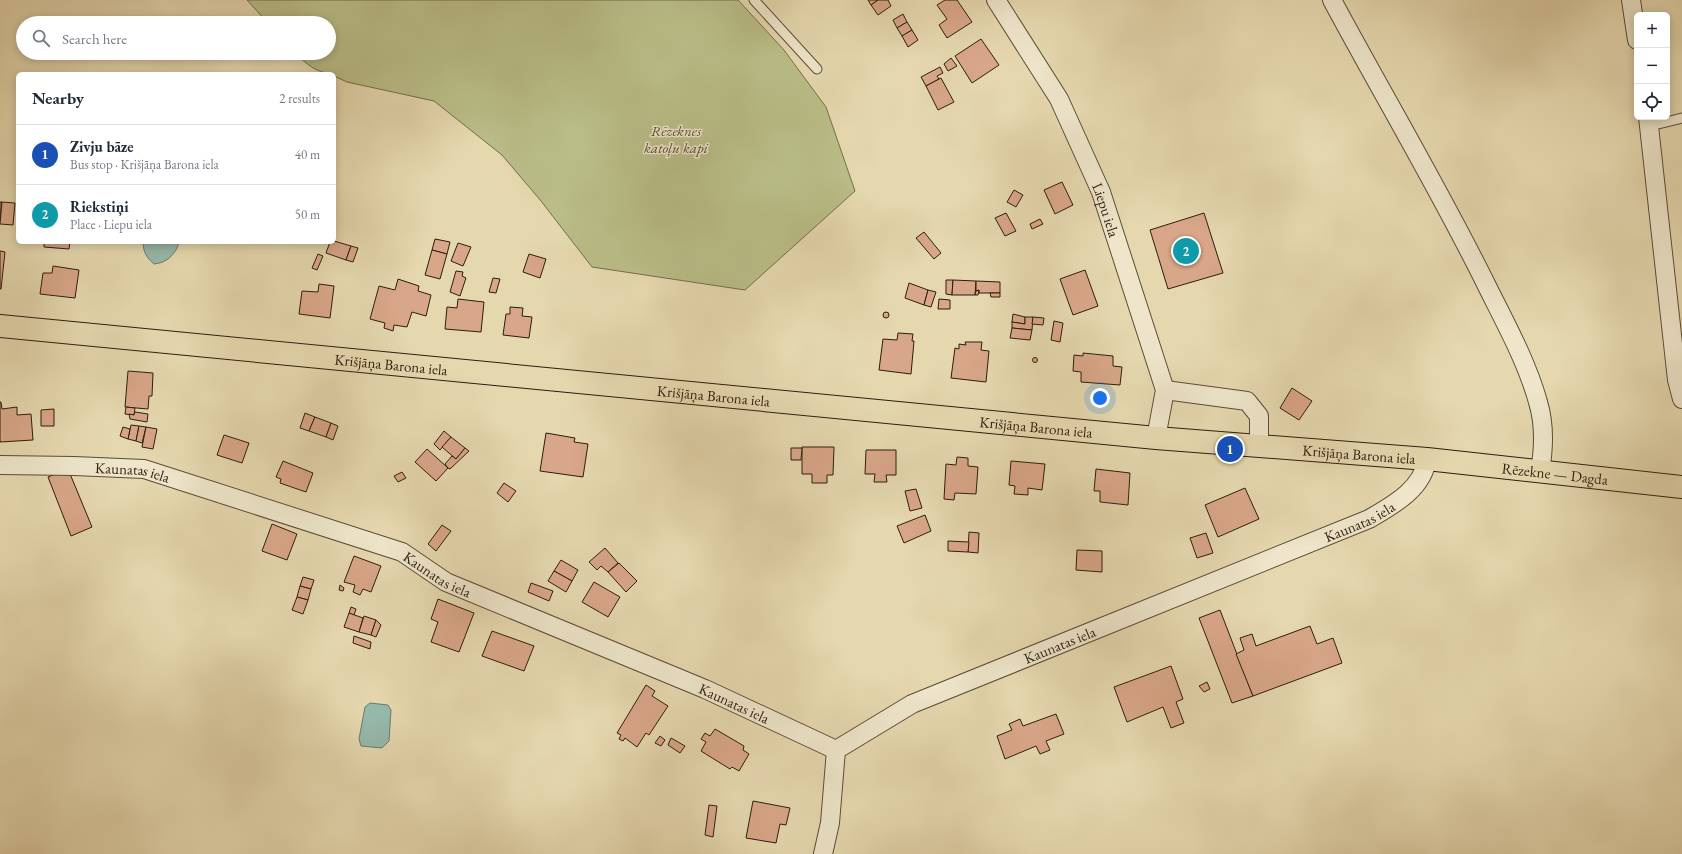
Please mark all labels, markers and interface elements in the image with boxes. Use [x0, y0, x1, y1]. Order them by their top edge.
map controls [1634, 12, 1670, 120]
button: + [1634, 12, 1670, 48]
search box [16, 16, 336, 60]
icon: search [30, 27, 52, 49]
text: Search here [62, 29, 127, 48]
button: − [1634, 48, 1670, 84]
button: locate [1634, 84, 1670, 120]
text: Nearby [32, 87, 84, 109]
text: 2 results [279, 90, 320, 107]
park label: Rēzeknes katoļu kapi [644, 121, 709, 157]
text: Zivju bāze [70, 137, 134, 156]
text: 1 [42, 146, 48, 163]
text: 40 m [295, 146, 320, 163]
text: Bus stop · Krišjāņa Barona iela [70, 156, 219, 173]
street label: Liepu iela [1088, 179, 1124, 239]
text: Riekstiņi [70, 197, 129, 216]
text: 2 [42, 206, 48, 223]
text: 50 m [295, 206, 320, 223]
text: Place · Liepu iela [70, 216, 152, 233]
pin: 2 [1173, 236, 1199, 266]
street label: Krišjāņa Barona iela [334, 349, 449, 379]
street label: Krišjāņa Barona iela [656, 380, 771, 410]
your location [1090, 388, 1110, 408]
street label: Krišjāņa Barona iela [979, 411, 1094, 441]
pin: 1 [1217, 434, 1243, 464]
street label: Krišjāņa Barona iela [1302, 440, 1416, 468]
street label: Kaunatas iela [95, 457, 172, 486]
street label: Rēzekne — Dagda [1501, 458, 1609, 488]
street label: Kaunatas iela [1321, 497, 1398, 546]
street label: Kaunatas iela [400, 546, 474, 601]
street label: Kaunatas iela [1021, 621, 1098, 667]
street label: Kaunatas iela [696, 678, 773, 727]

